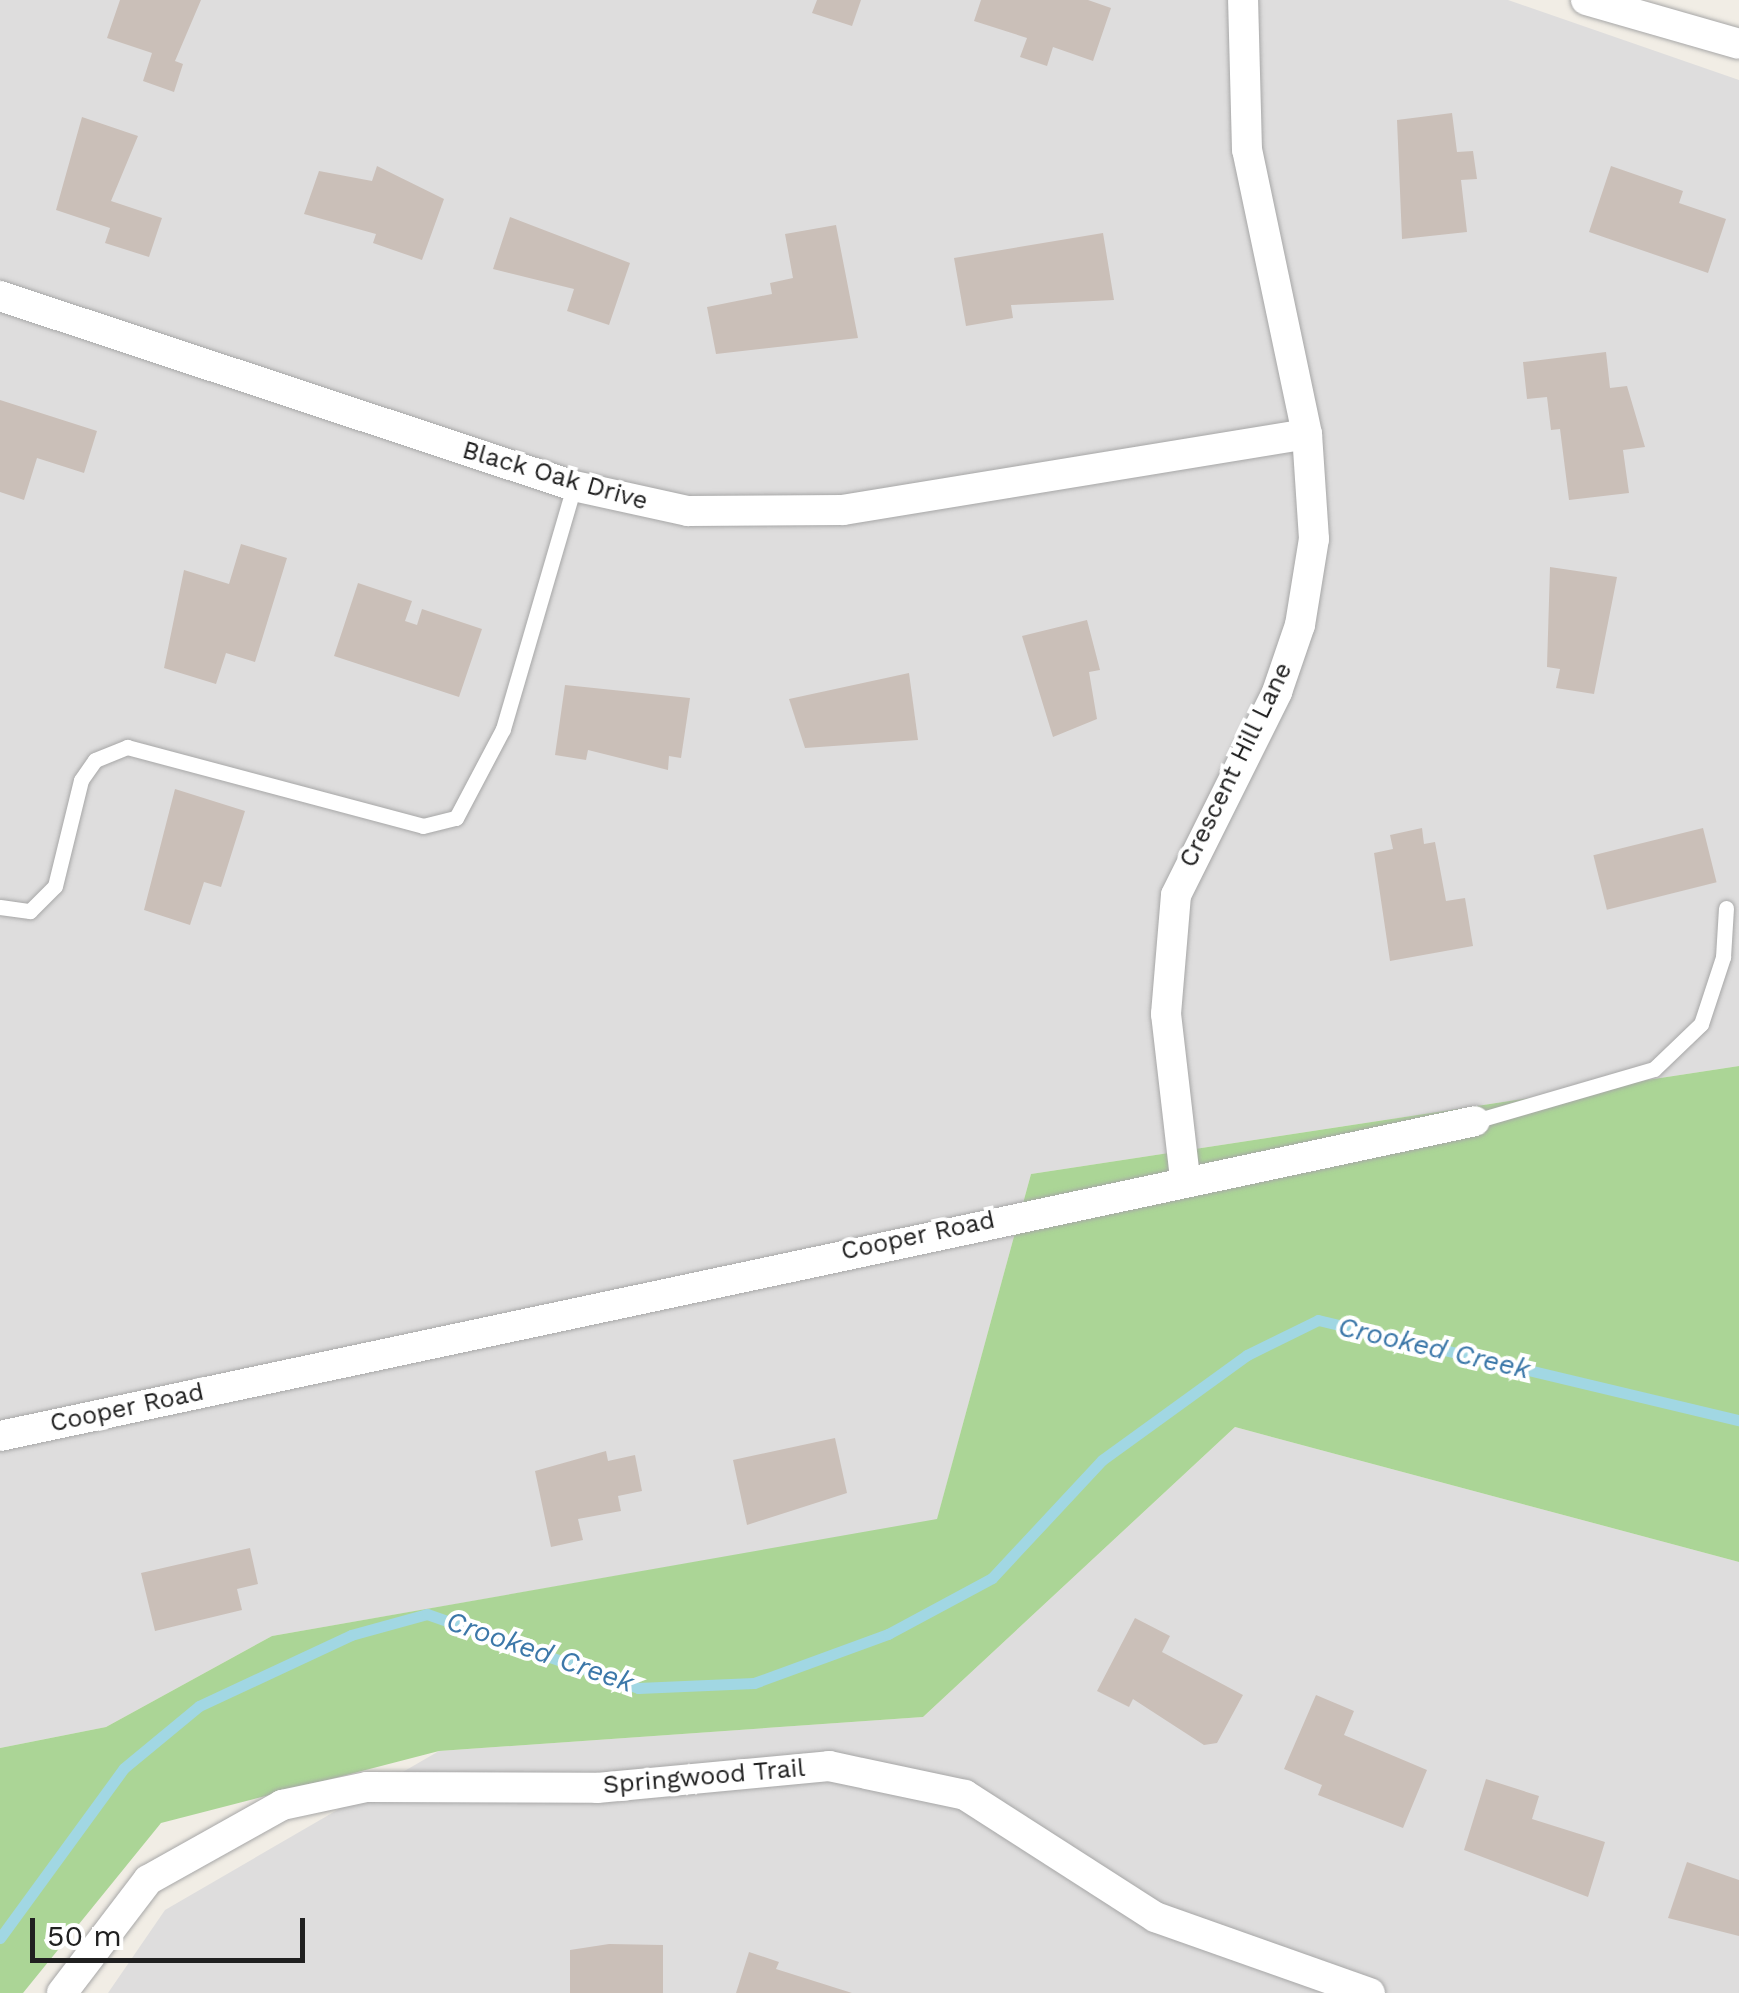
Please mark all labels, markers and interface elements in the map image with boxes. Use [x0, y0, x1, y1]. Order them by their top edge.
street label: Black Oak Drive [458, 435, 652, 517]
street label: Crescent Hill Lane [1173, 657, 1299, 873]
street label: Cooper Road [838, 1205, 998, 1267]
water label: Crooked Creek [1335, 1310, 1533, 1386]
street label: Cooper Road [47, 1377, 207, 1439]
water label: Crooked Creek [442, 1604, 638, 1700]
street label: Springwood Trail [601, 1753, 807, 1801]
scale bar [35, 1898, 310, 1960]
text: 50 m [47, 1918, 122, 1953]

